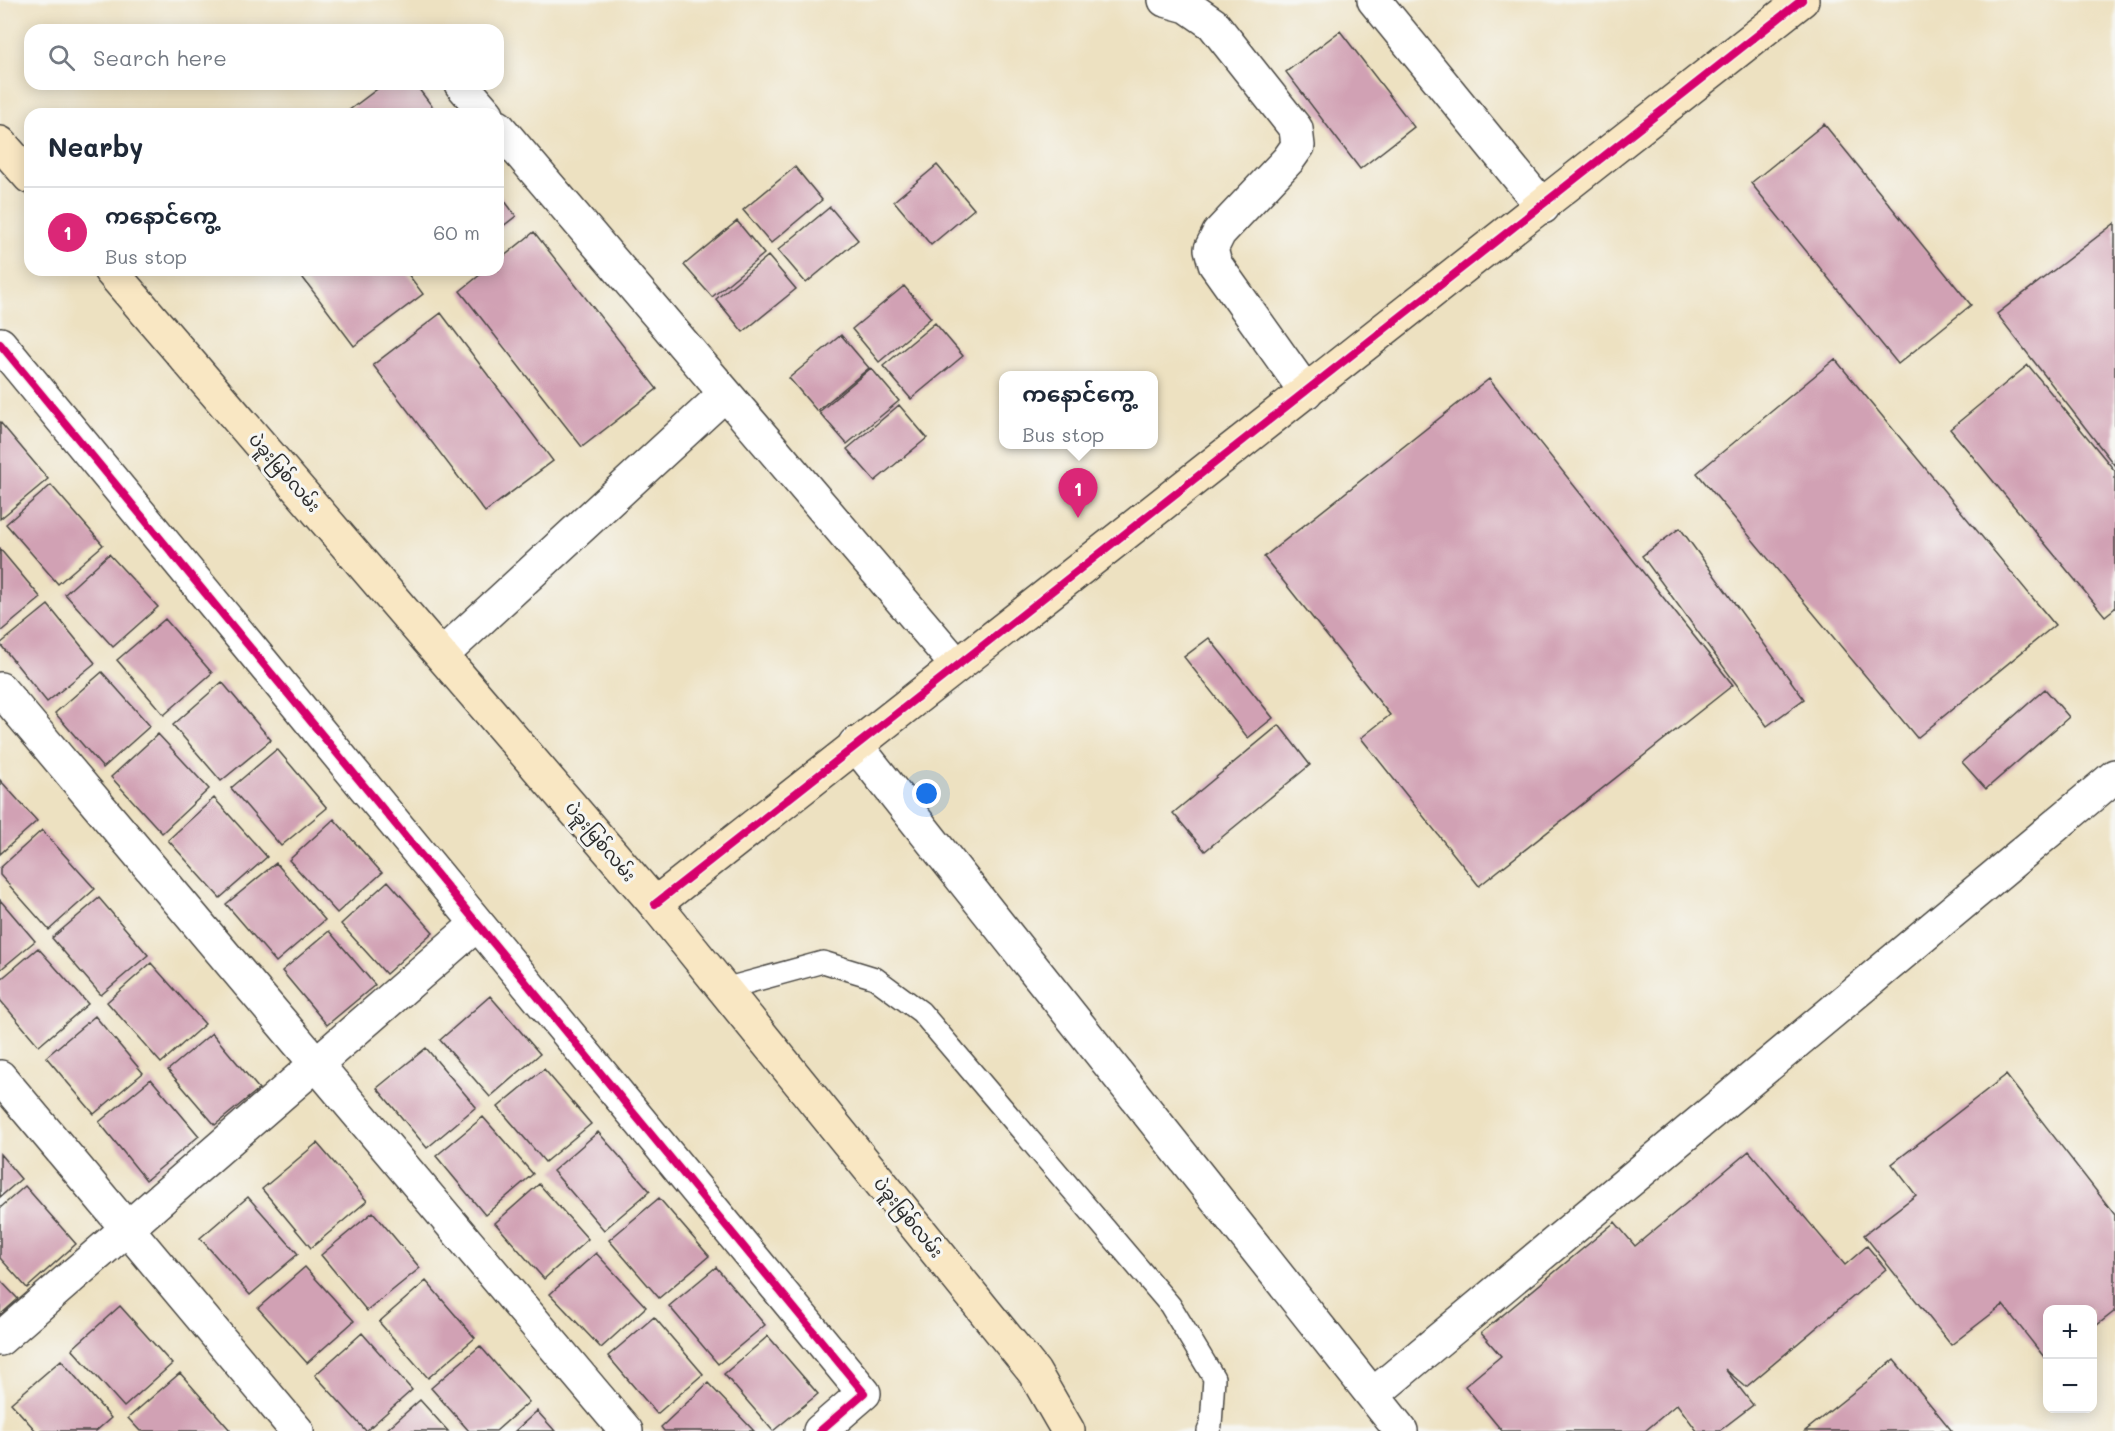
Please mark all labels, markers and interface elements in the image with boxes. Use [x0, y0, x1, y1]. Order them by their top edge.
search box [24, 24, 504, 90]
icon: search [45, 41, 78, 74]
text: Search here [93, 43, 227, 72]
text: Nearby [48, 130, 143, 164]
text: ကနောင်ကွေ့ [105, 201, 218, 230]
text: 1 [63, 219, 72, 245]
text: 60 m [433, 219, 480, 245]
text: Bus stop [105, 243, 187, 269]
popup [999, 371, 1158, 449]
text: ကနောင်ကွေ့ [1022, 379, 1135, 408]
text: Bus stop [1022, 421, 1104, 447]
street label: ပဲခူးမြစ်လမ်း [241, 427, 326, 519]
pin: 1 [1058, 468, 1098, 518]
your location [912, 779, 941, 808]
street label: ပဲခူးမြစ်လမ်း [557, 796, 642, 889]
street label: ပဲခူးမြစ်လမ်း [866, 1172, 949, 1265]
map controls [2043, 1305, 2097, 1413]
button: + [2043, 1305, 2097, 1359]
button: − [2043, 1359, 2097, 1413]

